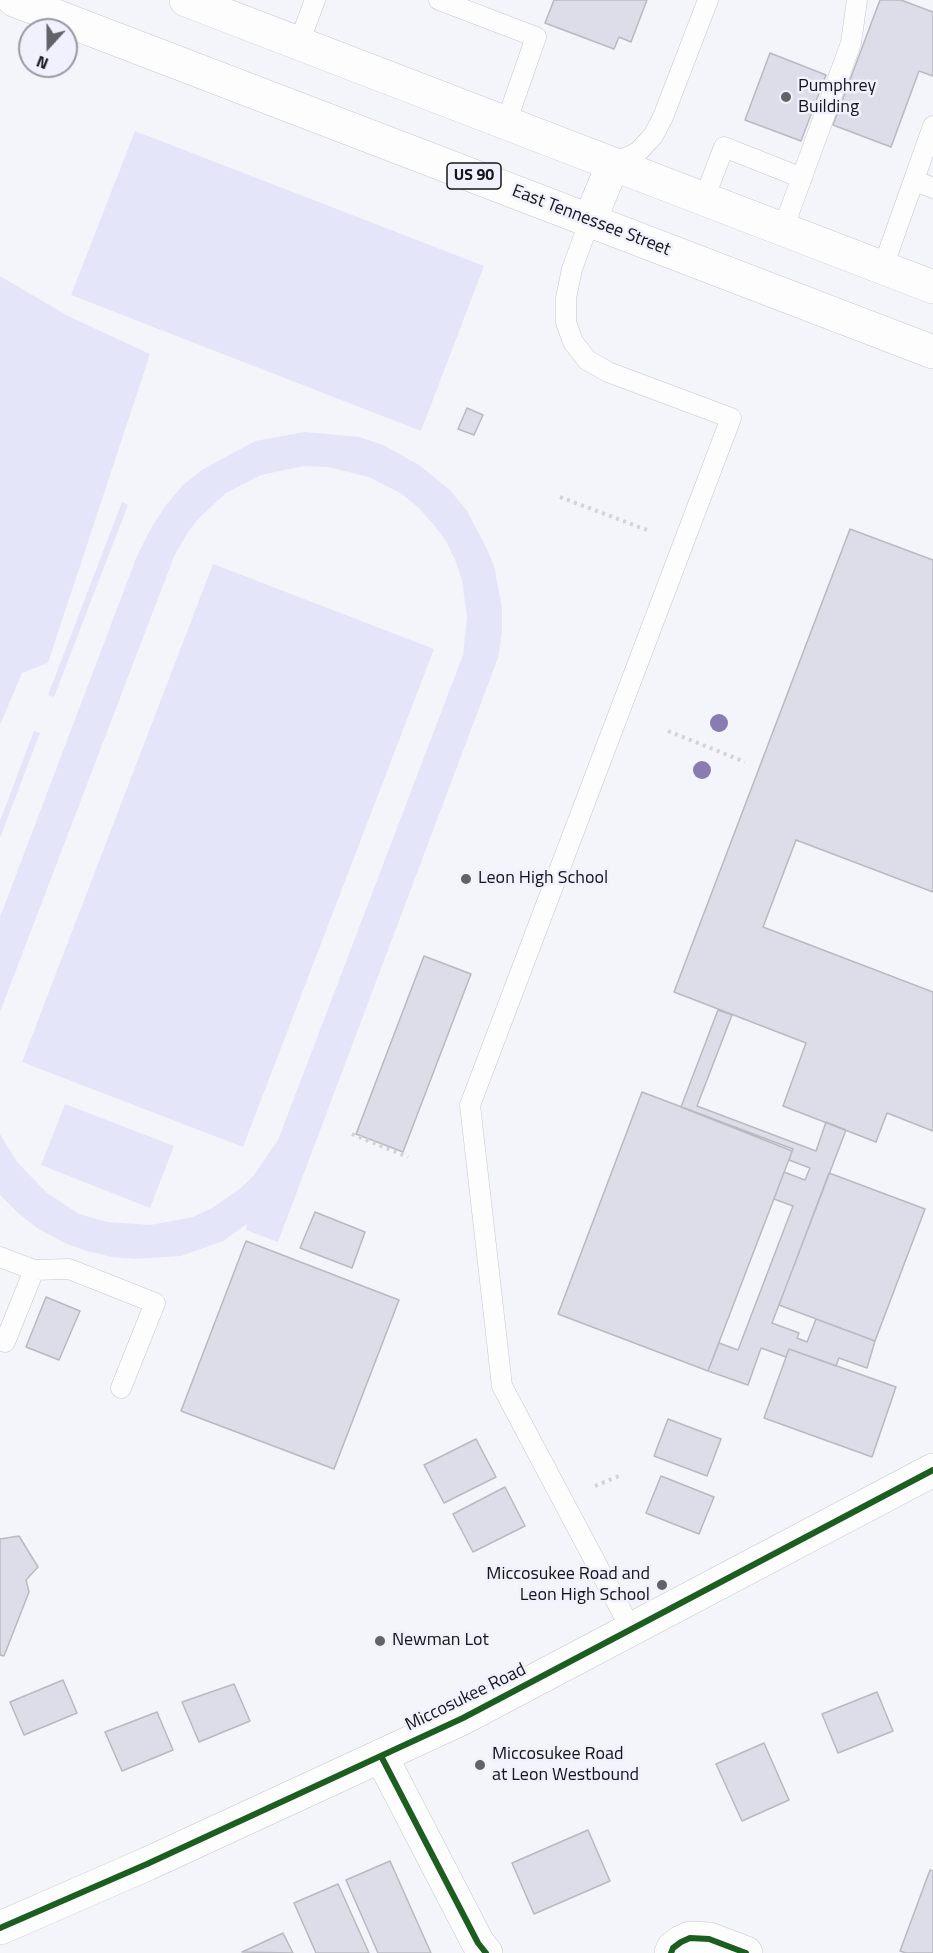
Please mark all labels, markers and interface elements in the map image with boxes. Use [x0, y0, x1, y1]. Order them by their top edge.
north arrow [18, 18, 78, 78]
text: N [33, 50, 52, 76]
place label: Pumphrey Building [798, 76, 876, 118]
marker: Pumphrey Building [779, 90, 793, 104]
road number: US 90 [447, 163, 501, 189]
street label: East Tennessee Street [509, 181, 673, 261]
place label: Leon High School [478, 868, 608, 890]
marker: Leon High School [459, 872, 473, 886]
place label: Miccosukee Road and Leon High School [486, 1564, 650, 1606]
marker: Miccosukee Road and Leon High School [655, 1578, 669, 1592]
place label: Newman Lot [392, 1630, 489, 1652]
marker: Newman Lot [373, 1634, 387, 1648]
street label: Miccosukee Road [402, 1659, 530, 1737]
place label: Miccosukee Road at Leon Westbound [492, 1744, 639, 1786]
marker: Miccosukee Road at Leon Westbound [473, 1758, 487, 1772]

